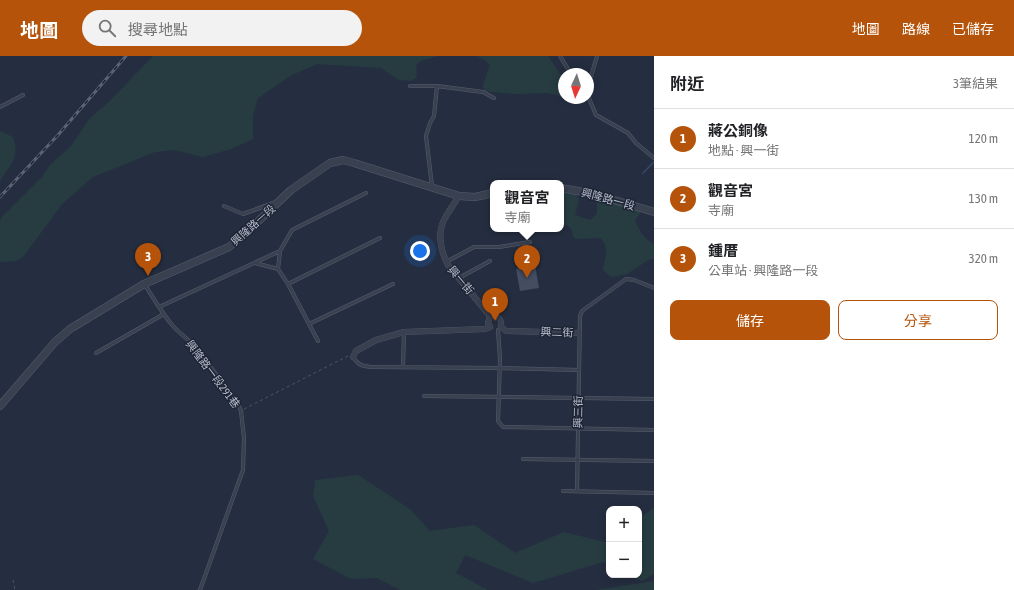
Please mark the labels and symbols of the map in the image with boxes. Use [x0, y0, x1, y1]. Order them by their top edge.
north arrow [558, 68, 594, 104]
street label: 興隆路一段 [580, 186, 636, 212]
street label: 興隆路一段 [229, 202, 277, 248]
your location [410, 241, 430, 261]
pin: 3 [135, 243, 161, 276]
pin: 2 [514, 245, 540, 278]
street label: 興一街 [446, 264, 476, 296]
pin: 1 [482, 288, 508, 321]
street label: 興二街 [540, 325, 574, 339]
street label: 興隆路一段291巷 [184, 338, 242, 410]
street label: 興三街 [572, 395, 584, 429]

